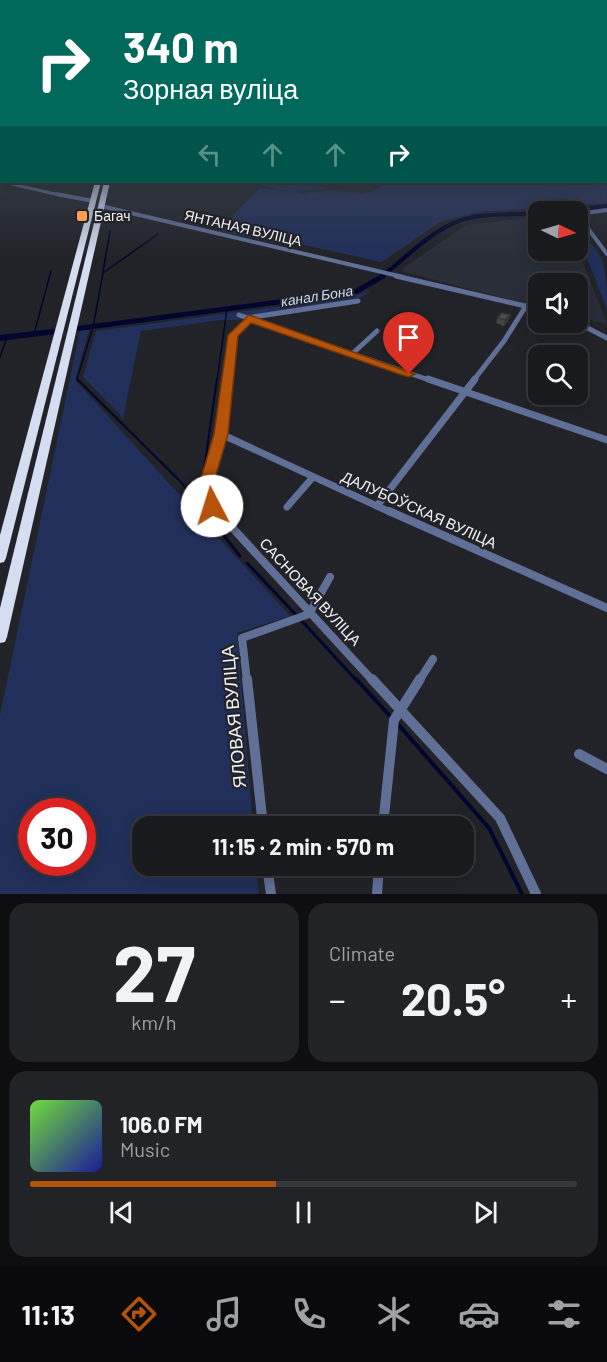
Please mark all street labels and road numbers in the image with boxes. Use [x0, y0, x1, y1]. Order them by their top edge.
street label: ЯНТАНАЯ ВУЛІЦА [183, 206, 304, 249]
street label: ДАЛУБОЎСКАЯ ВУЛІЦА [339, 467, 500, 551]
street label: САСНОВАЯ ВУЛІЦА [256, 534, 365, 649]
street label: ЯЛОВАЯ ВУЛІЦА [216, 645, 250, 789]

